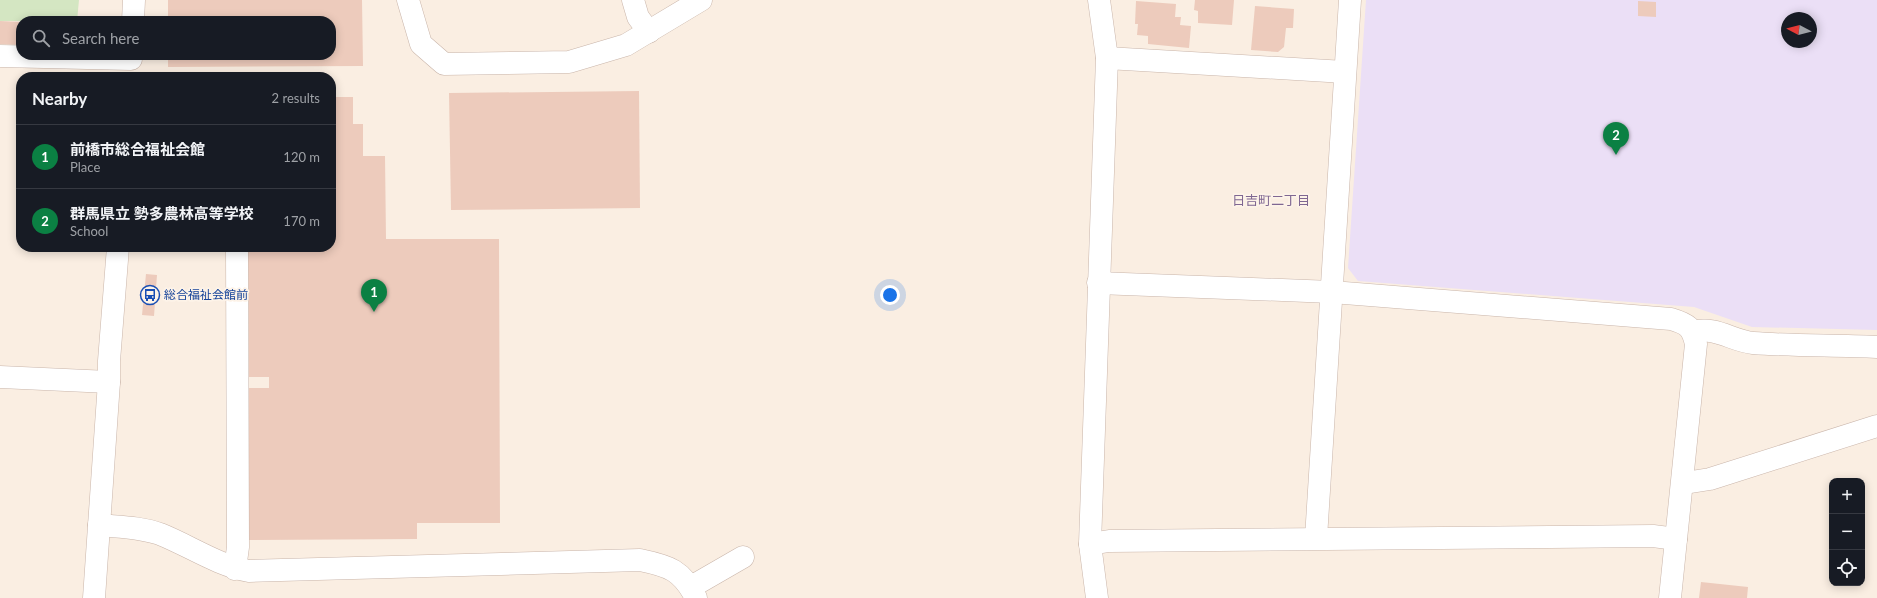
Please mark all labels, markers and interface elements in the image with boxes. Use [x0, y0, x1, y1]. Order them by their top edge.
north arrow [1781, 12, 1817, 48]
search box [16, 16, 336, 60]
icon: search [30, 27, 52, 49]
text: Search here [62, 29, 139, 47]
text: Nearby [32, 88, 87, 109]
text: 2 results [272, 90, 320, 106]
pin: 2 [1603, 122, 1629, 155]
text: 前橋市総合福祉会館 [70, 140, 205, 158]
text: 1 [41, 149, 49, 165]
text: 120 m [283, 149, 320, 165]
text: Place [70, 159, 100, 175]
district label: 日吉町二丁目 [1232, 192, 1310, 208]
text: 群馬県立 勢多農林高等学校 [70, 204, 254, 222]
text: 2 [41, 213, 49, 229]
text: 170 m [283, 213, 320, 229]
text: School [70, 223, 108, 239]
pin: 1 [361, 279, 387, 312]
bus stop icon: 総合福祉会館前 [139, 284, 161, 306]
your location [880, 285, 900, 305]
place label: 総合福祉会館前 [164, 287, 248, 302]
map controls [1829, 478, 1865, 586]
button: + [1829, 478, 1865, 514]
button: − [1829, 514, 1865, 550]
button: locate [1829, 550, 1865, 586]

